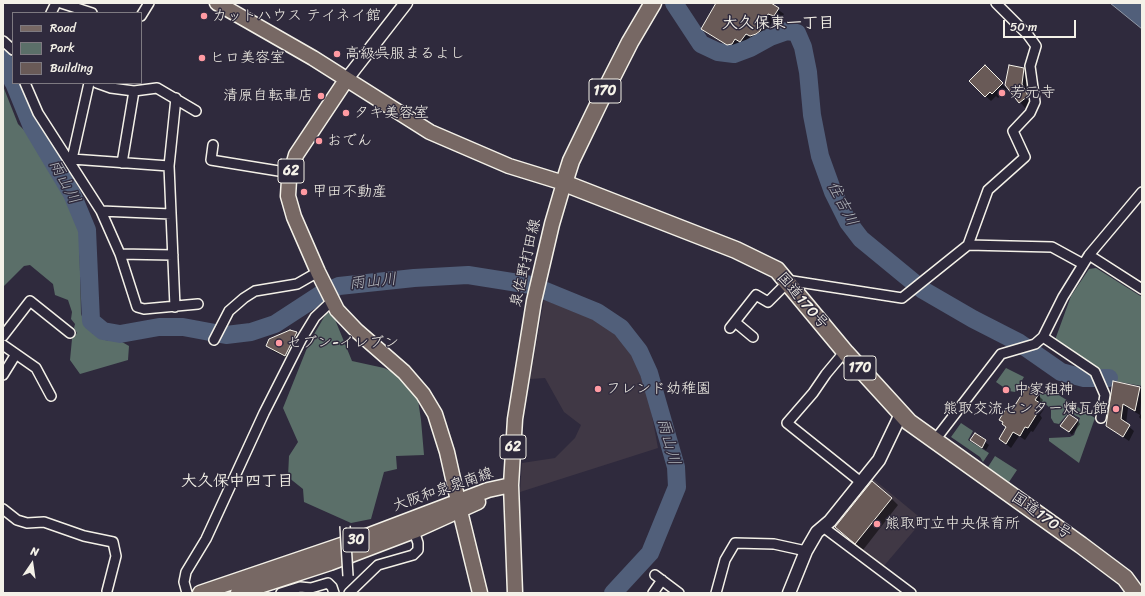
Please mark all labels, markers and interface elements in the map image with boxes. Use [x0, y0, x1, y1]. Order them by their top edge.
place label: カットハウス テイネイ館 [212, 7, 381, 25]
marker: カットハウス テイネイ館 [199, 11, 209, 21]
legend [12, 12, 142, 84]
scale bar [1005, 12, 1078, 38]
district label: 大久保東一丁目 [722, 14, 834, 34]
text: 50 m [1010, 16, 1037, 38]
text: Road [50, 17, 76, 39]
text: Park [50, 37, 75, 59]
place label: 高級呉服まるよし [345, 45, 465, 63]
place label: ヒロ美容室 [210, 49, 285, 67]
marker: 高級呉服まるよし [332, 49, 342, 59]
marker: ヒロ美容室 [197, 53, 207, 63]
text: Building [50, 57, 93, 79]
road number: 170 [589, 79, 621, 103]
place label: 芳元寺 [1010, 84, 1055, 102]
place label: 清原自転車店 [223, 87, 313, 105]
marker: 芳元寺 [997, 88, 1007, 98]
marker: 清原自転車店 [316, 91, 326, 101]
place label: タキ美容室 [354, 104, 429, 122]
marker: タキ美容室 [341, 108, 351, 118]
place label: おでん [327, 132, 372, 150]
marker: おでん [314, 136, 324, 146]
water label: 雨山川 [44, 156, 84, 208]
road number: 62 [278, 159, 304, 183]
water label: 住吉川 [823, 178, 861, 230]
place label: 甲田不動産 [312, 183, 387, 201]
marker: 甲田不動産 [299, 187, 309, 197]
street label: 泉佐野打田線 [507, 217, 545, 309]
street label: 国道170号 [772, 269, 832, 333]
water label: 雨山川 [348, 270, 398, 294]
place label: セブン-イレブン [287, 334, 399, 352]
marker: セブン-イレブン [274, 338, 284, 348]
road number: 170 [844, 356, 876, 380]
place label: フレンド幼稚園 [606, 380, 711, 398]
place label: 中家租神 [1014, 381, 1074, 399]
marker: フレンド幼稚園 [593, 384, 603, 394]
marker: 中家租神 [1001, 385, 1011, 395]
place label: 熊取交流センター煉瓦館 [943, 400, 1108, 418]
marker: 熊取交流センター煉瓦館 [1111, 404, 1121, 414]
water label: 雨山川 [653, 416, 683, 468]
road number: 62 [500, 435, 526, 459]
street label: 大阪和泉泉南線 [390, 464, 496, 516]
district label: 大久保中四丁目 [181, 472, 293, 492]
street label: 国道170号 [1007, 489, 1075, 543]
place label: 熊取町立中央保育所 [885, 515, 1020, 533]
marker: 熊取町立中央保育所 [872, 519, 882, 529]
road number: 30 [343, 528, 369, 552]
text: N [29, 542, 41, 562]
north arrow [12, 544, 52, 584]

